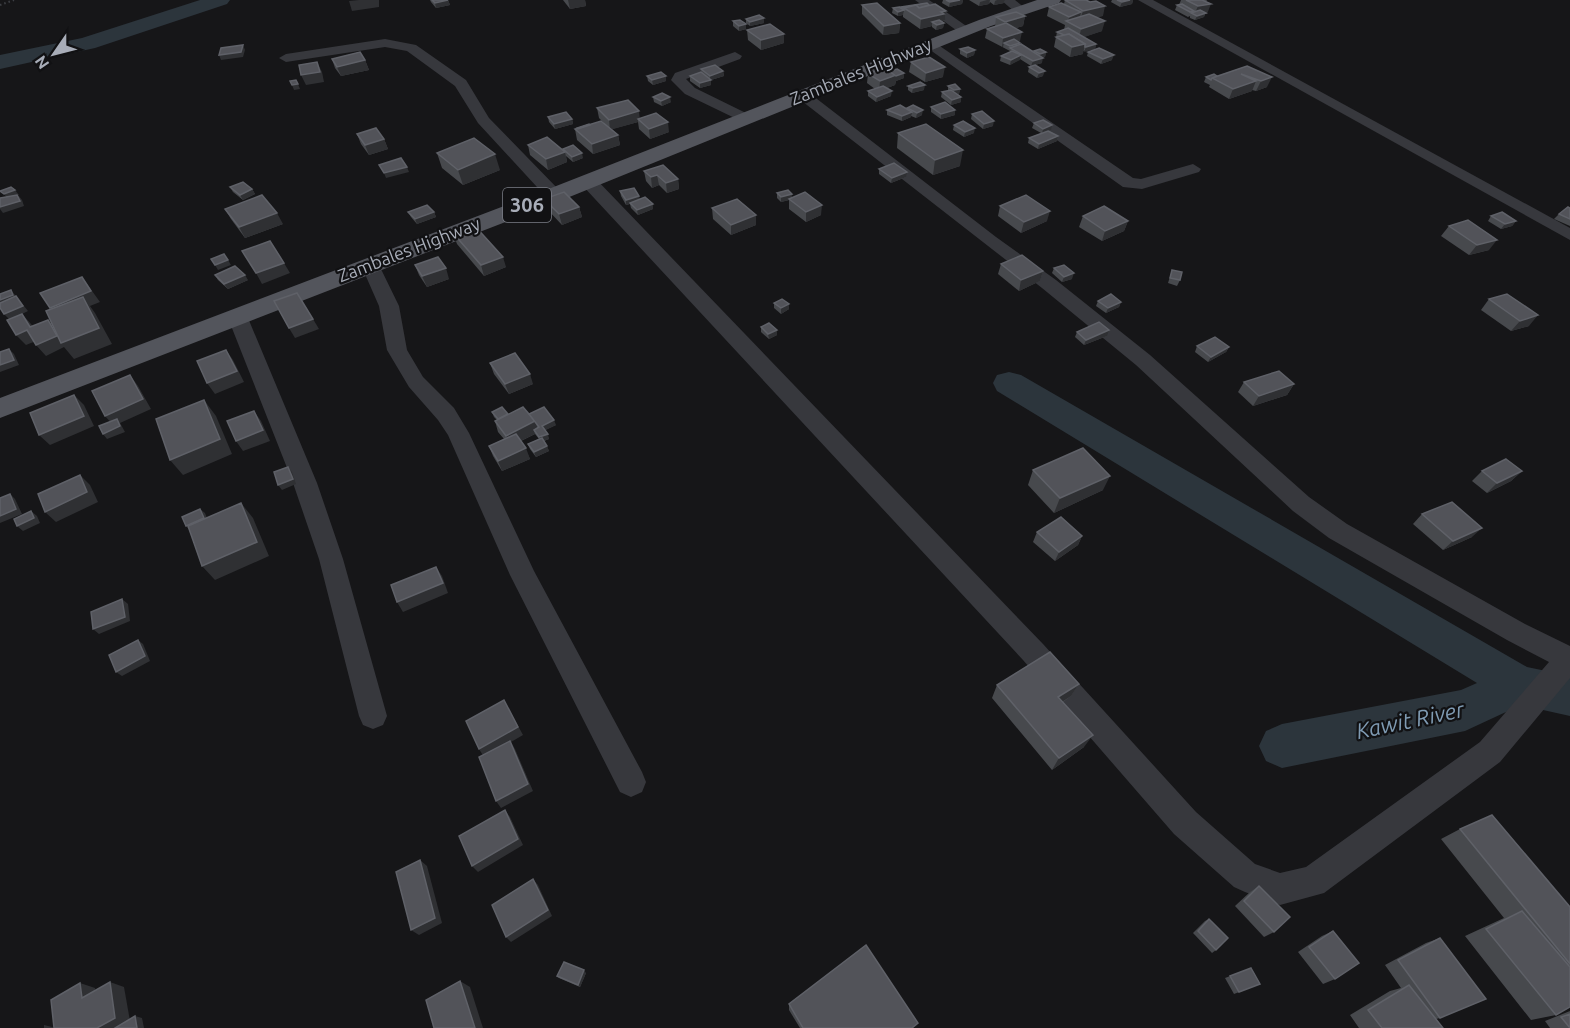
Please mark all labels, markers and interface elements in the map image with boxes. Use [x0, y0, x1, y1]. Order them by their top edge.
north arrow [24, 24, 84, 84]
street label: Zambales Highway [787, 33, 935, 109]
text: N [31, 53, 53, 73]
road number: 306 [503, 188, 551, 222]
street label: Zambales Highway [335, 213, 483, 285]
water label: Kawit River [1354, 696, 1467, 743]

